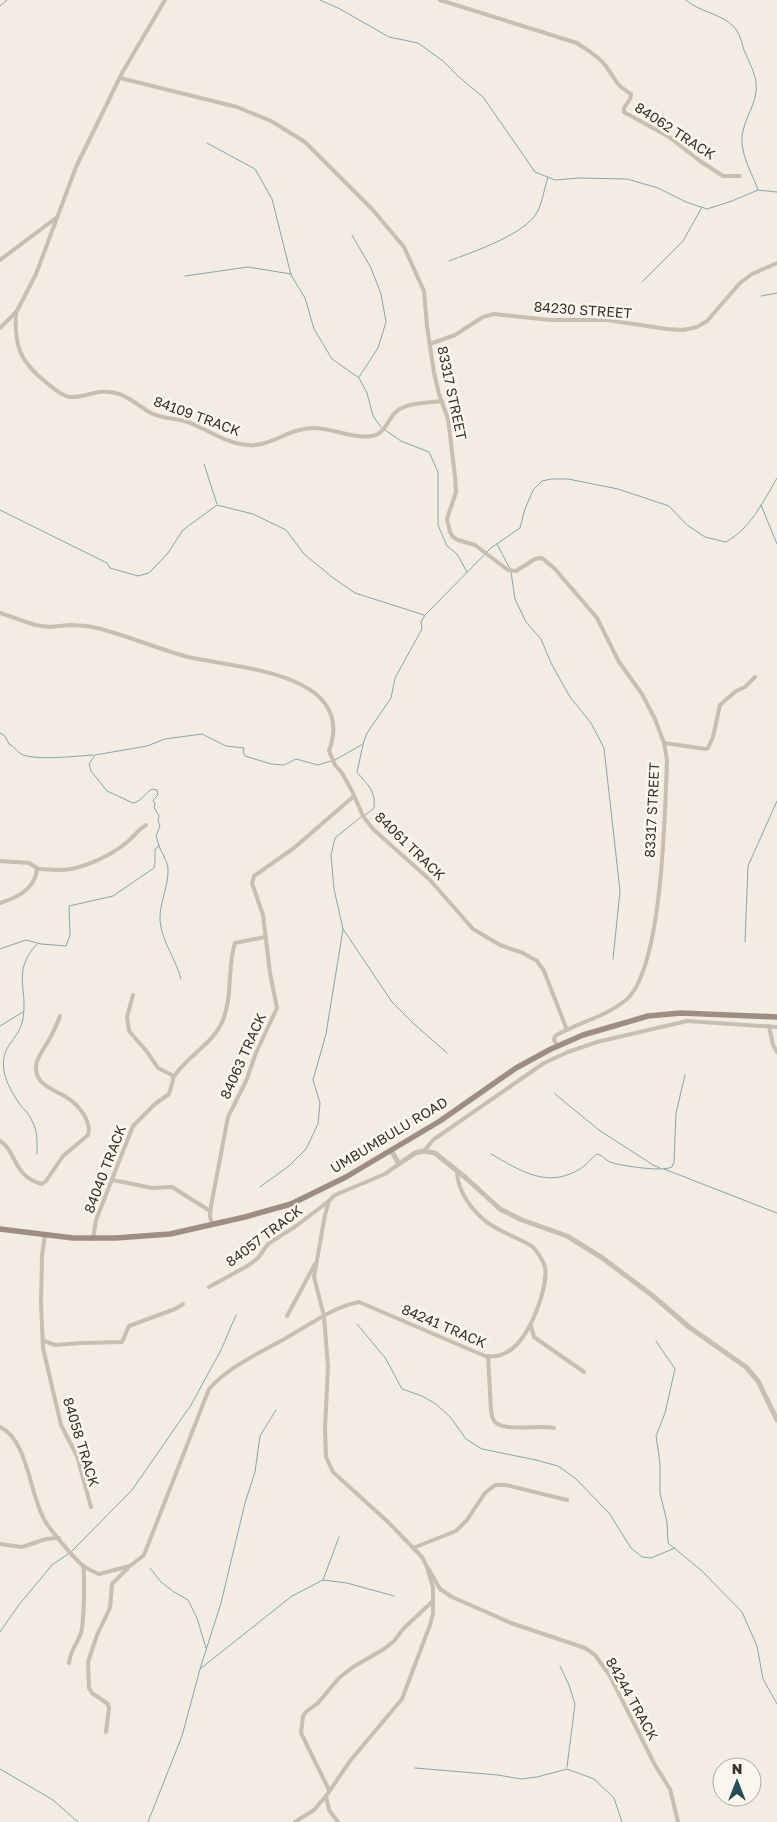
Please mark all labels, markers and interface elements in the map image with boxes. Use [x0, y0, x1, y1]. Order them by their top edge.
street label: 84062 TRACK [632, 98, 719, 163]
street label: 84230 STREET [533, 298, 633, 321]
street label: 83317 STREET [434, 344, 471, 442]
street label: 84109 TRACK [152, 392, 243, 439]
street label: 83317 STREET [641, 762, 663, 858]
street label: 84061 TRACK [372, 808, 449, 884]
street label: 84063 TRACK [216, 1010, 269, 1101]
street label: UMBUMBULU ROAD [327, 1093, 450, 1176]
street label: 84040 TRACK [80, 1122, 129, 1215]
street label: 84057 TRACK [222, 1201, 306, 1270]
street label: 84241 TRACK [399, 1300, 489, 1351]
street label: 84058 TRACK [60, 1395, 103, 1489]
street label: 84244 TRACK [603, 1654, 662, 1744]
north arrow [712, 1757, 762, 1807]
text: N [732, 1760, 742, 1777]

